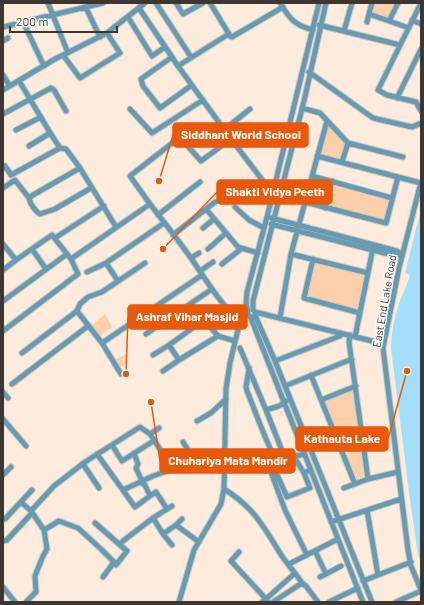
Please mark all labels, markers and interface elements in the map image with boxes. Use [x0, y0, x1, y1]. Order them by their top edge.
scale bar [10, 8, 117, 34]
text: 200 m [16, 14, 48, 28]
callout: Siddhant World School [173, 123, 308, 147]
text: Siddhant World School [181, 127, 301, 141]
callout: Shakti Vidya Peeth [217, 180, 332, 204]
text: Shakti Vidya Peeth [225, 184, 325, 198]
street label: East End Lake Road [369, 254, 399, 348]
callout: Ashraf Vihar Masjid [128, 305, 247, 329]
text: Ashraf Vihar Masjid [136, 309, 239, 323]
callout: Kathauta Lake [296, 427, 388, 451]
text: Kathauta Lake [304, 431, 381, 445]
callout: Chuhariya Mata Mandir [160, 449, 295, 473]
text: Chuhariya Mata Mandir [168, 453, 288, 467]

